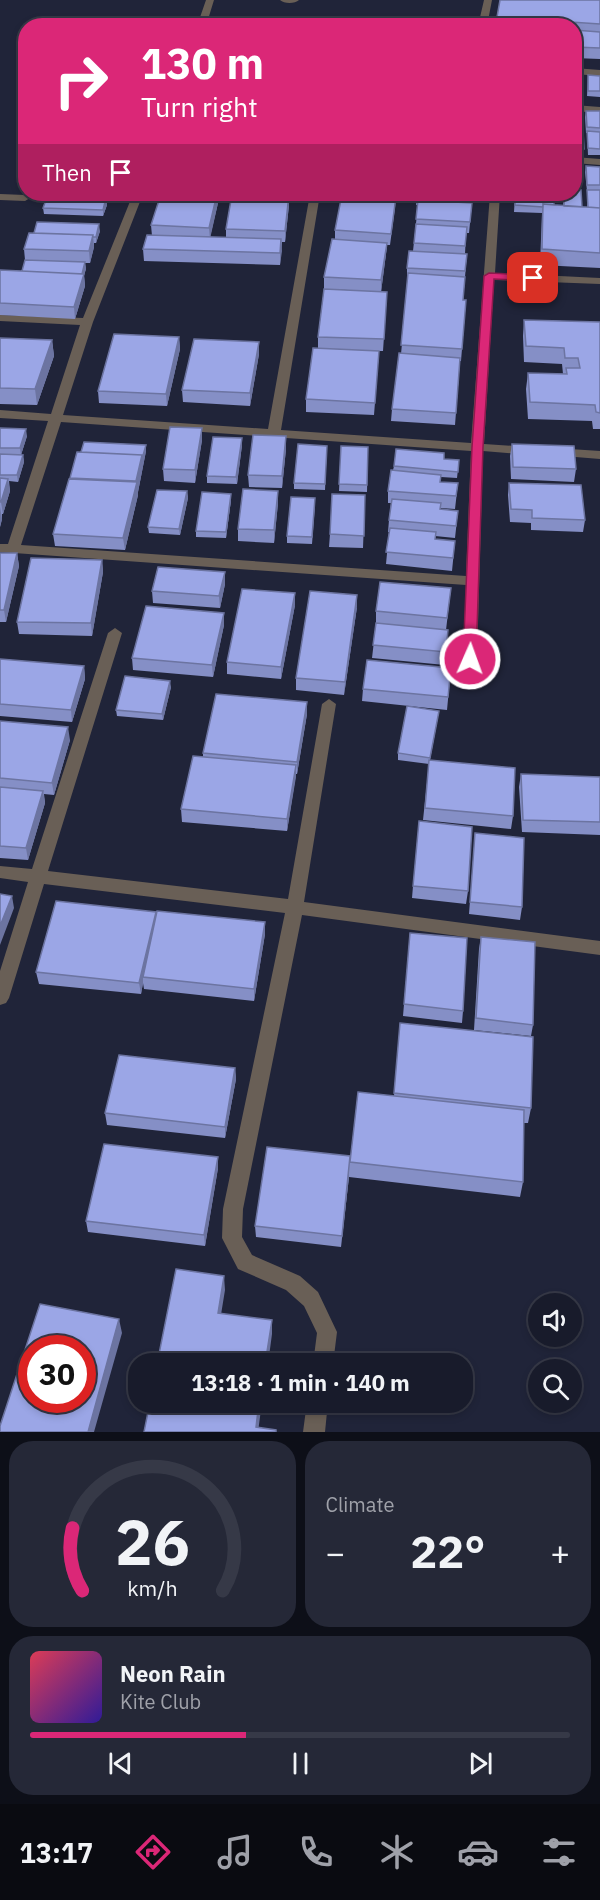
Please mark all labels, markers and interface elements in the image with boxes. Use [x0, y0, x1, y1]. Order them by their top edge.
text: 130 m [141, 36, 264, 91]
icon: right [42, 42, 120, 120]
text: Turn right [141, 89, 258, 124]
icon: arrive [104, 156, 137, 189]
text: Then [42, 158, 92, 187]
pin [507, 252, 558, 303]
icon: arrive [516, 261, 549, 294]
position arrow [438, 627, 502, 691]
map controls [528, 1293, 582, 1413]
button: sound [528, 1293, 582, 1347]
speed limit sign: 30 [18, 1335, 96, 1413]
button: search [528, 1359, 582, 1413]
text: 13:18 · 1 min · 140 m [191, 1368, 410, 1397]
text: Climate [326, 1491, 394, 1518]
text: 26 [115, 1501, 190, 1582]
text: 22° [410, 1522, 485, 1580]
text: − [326, 1531, 345, 1574]
text: + [550, 1531, 570, 1574]
text: km/h [127, 1574, 177, 1602]
text: Neon Rain [120, 1659, 226, 1688]
text: Kite Club [120, 1688, 201, 1715]
icon: previous [104, 1747, 137, 1780]
icon: pause [284, 1747, 317, 1780]
icon: next [464, 1747, 497, 1780]
icon: directions [132, 1831, 174, 1873]
icon: music [214, 1831, 256, 1873]
icon: phone [295, 1831, 337, 1873]
icon: climate [376, 1831, 418, 1873]
icon: car [457, 1831, 499, 1873]
icon: filters [538, 1831, 580, 1873]
text: 13:17 [20, 1835, 93, 1870]

